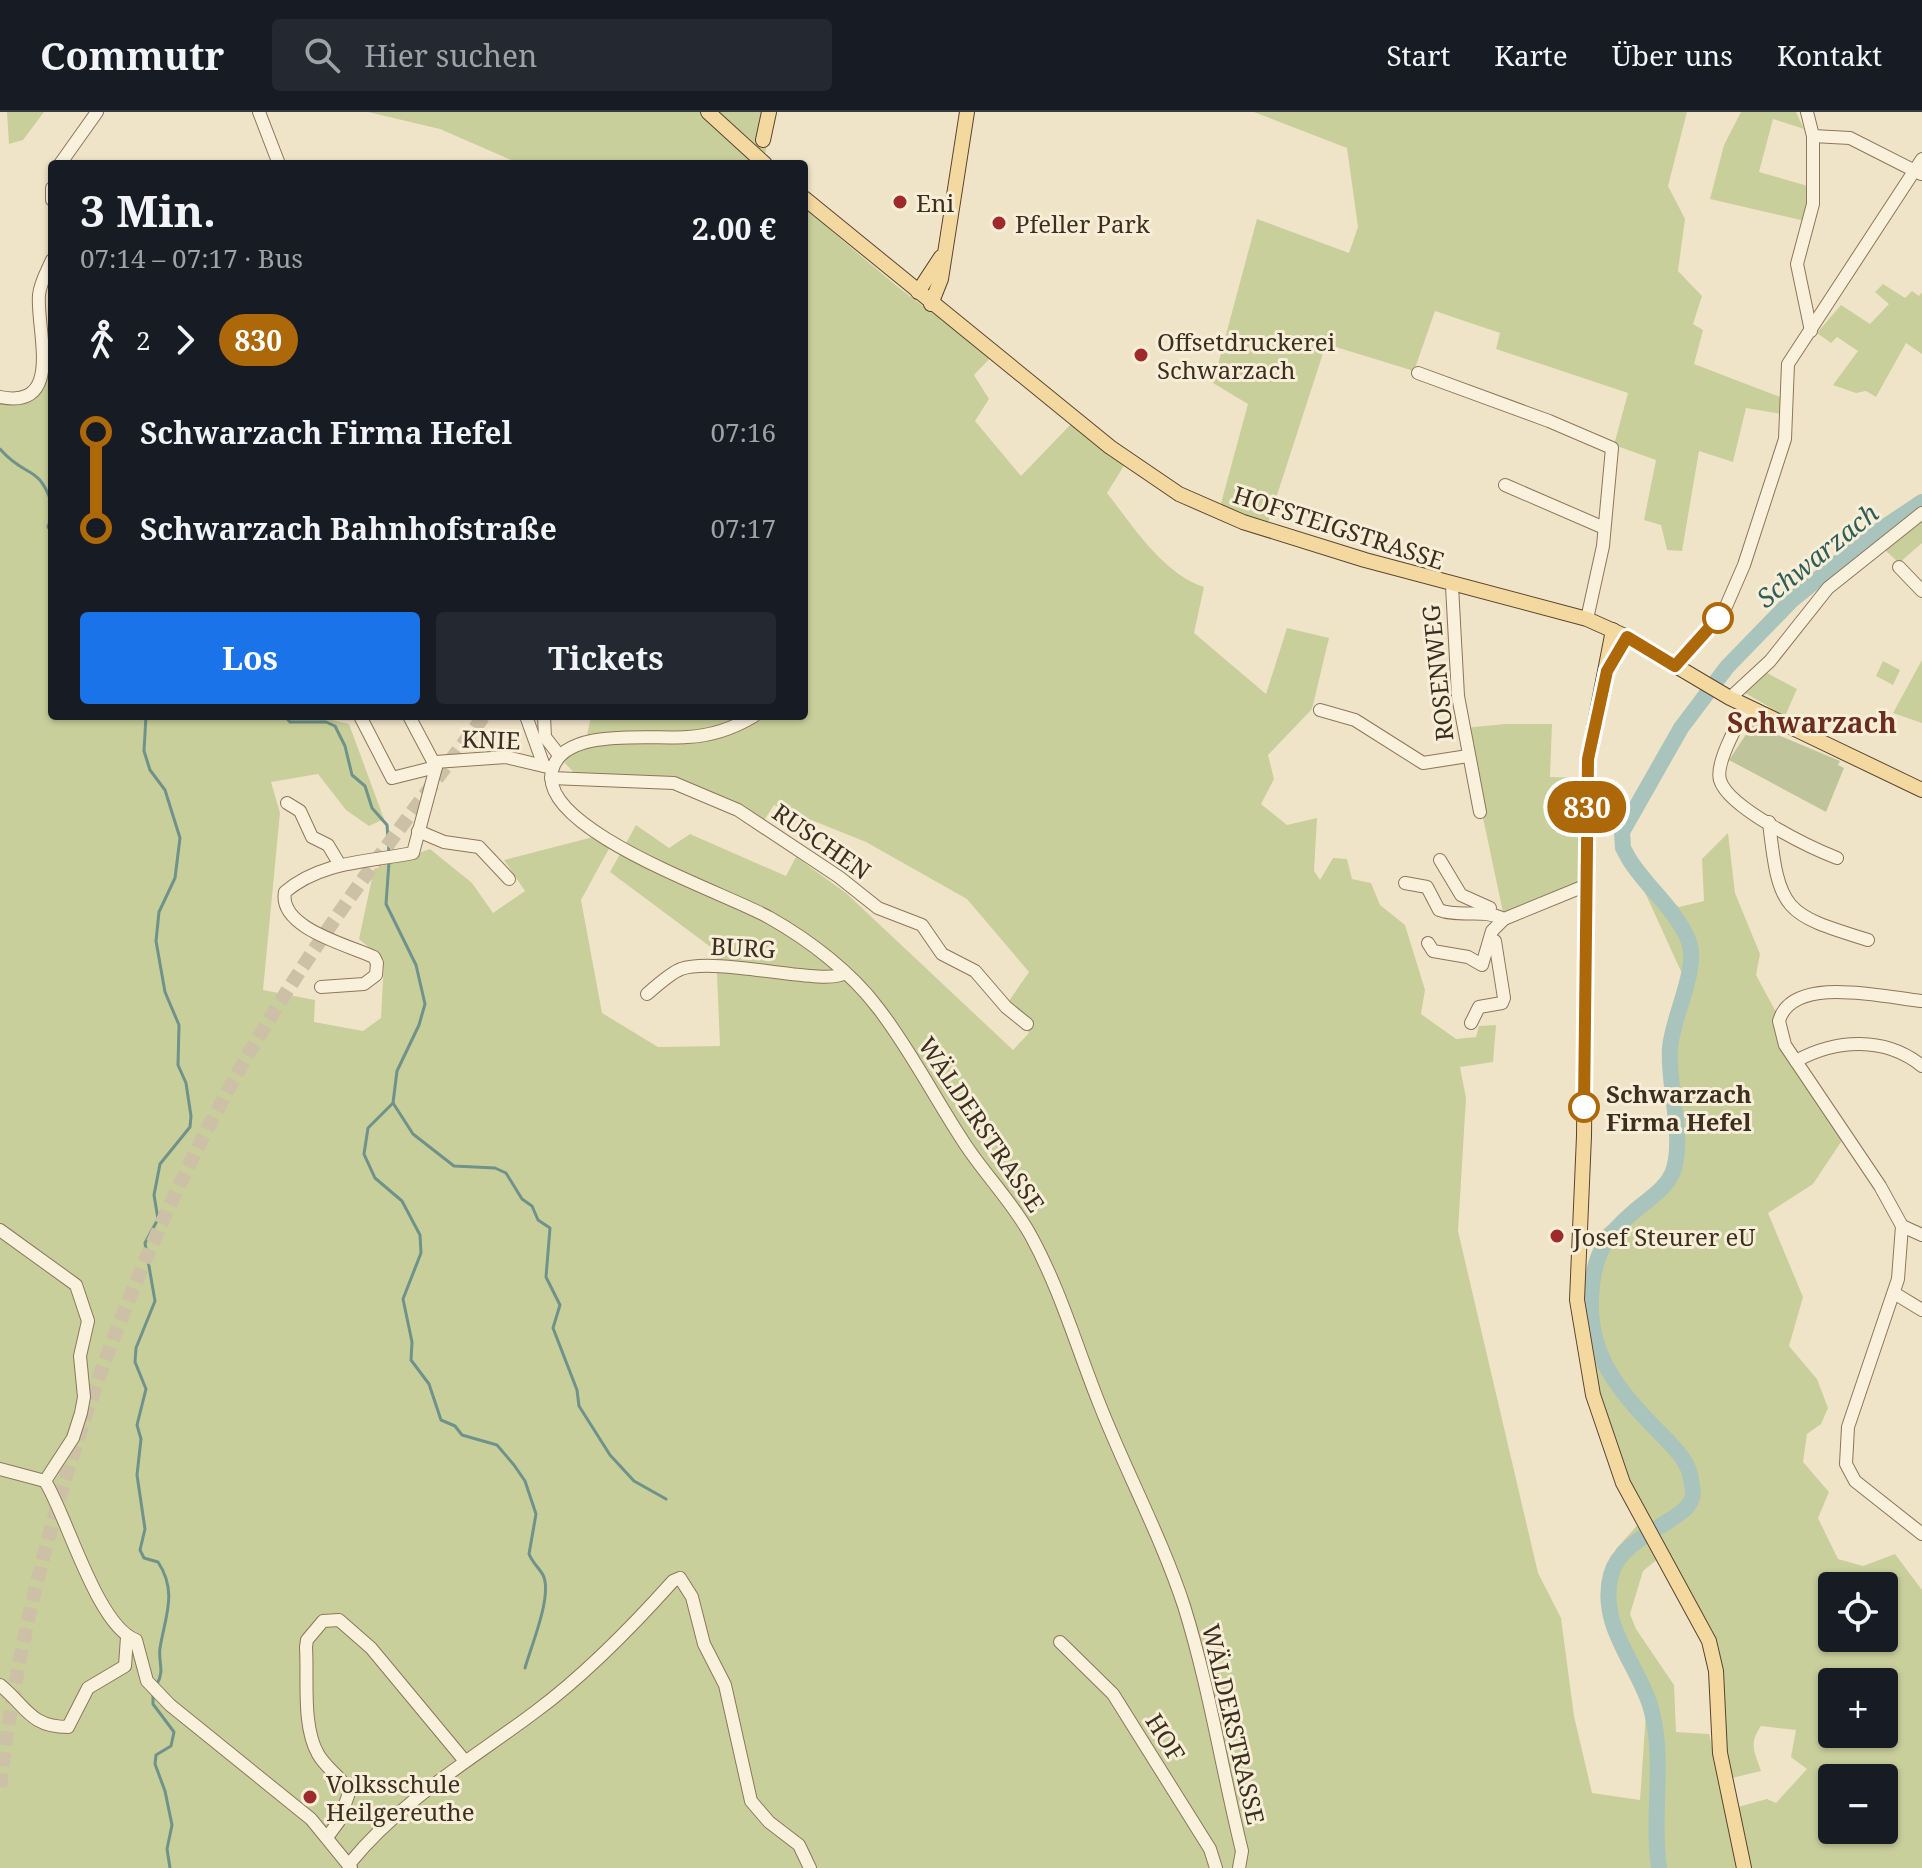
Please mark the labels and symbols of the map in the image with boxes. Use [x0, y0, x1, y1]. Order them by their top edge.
place label: Eni [916, 186, 954, 219]
marker: Eni [891, 193, 909, 211]
place label: Pfeller Park [1015, 207, 1151, 240]
marker: Pfeller Park [990, 214, 1008, 232]
place label: Offsetdruckerei Schwarzach [1157, 325, 1336, 386]
marker: Offsetdruckerei Schwarzach [1132, 346, 1150, 364]
street label: HOFSTEIGSTRASSE [1229, 477, 1449, 577]
water label: Schwarzach [1748, 494, 1886, 615]
street label: ROSENWEG [1413, 603, 1461, 743]
unlabelled marker [1703, 603, 1733, 633]
district label: Schwarzach [1727, 703, 1897, 741]
street label: KNIE [461, 721, 521, 757]
line badge: 830 [1541, 781, 1633, 833]
street label: RUSCHEN [766, 795, 878, 887]
street label: BURG [710, 929, 776, 965]
street label: WÄLDERSTRASSE [911, 1030, 1053, 1218]
place label: Schwarzach Firma Hefel [1606, 1077, 1752, 1138]
marker: Schwarzach Firma Hefel [1569, 1092, 1599, 1122]
place label: Josef Steurer eU [1572, 1220, 1756, 1253]
marker: Josef Steurer eU [1548, 1227, 1566, 1245]
street label: WÄLDERSTRASSE [1195, 1621, 1273, 1827]
street label: HOF [1138, 1707, 1194, 1767]
place label: Volksschule Heilgereuthe [326, 1767, 475, 1828]
marker: Volksschule Heilgereuthe [301, 1788, 319, 1806]

